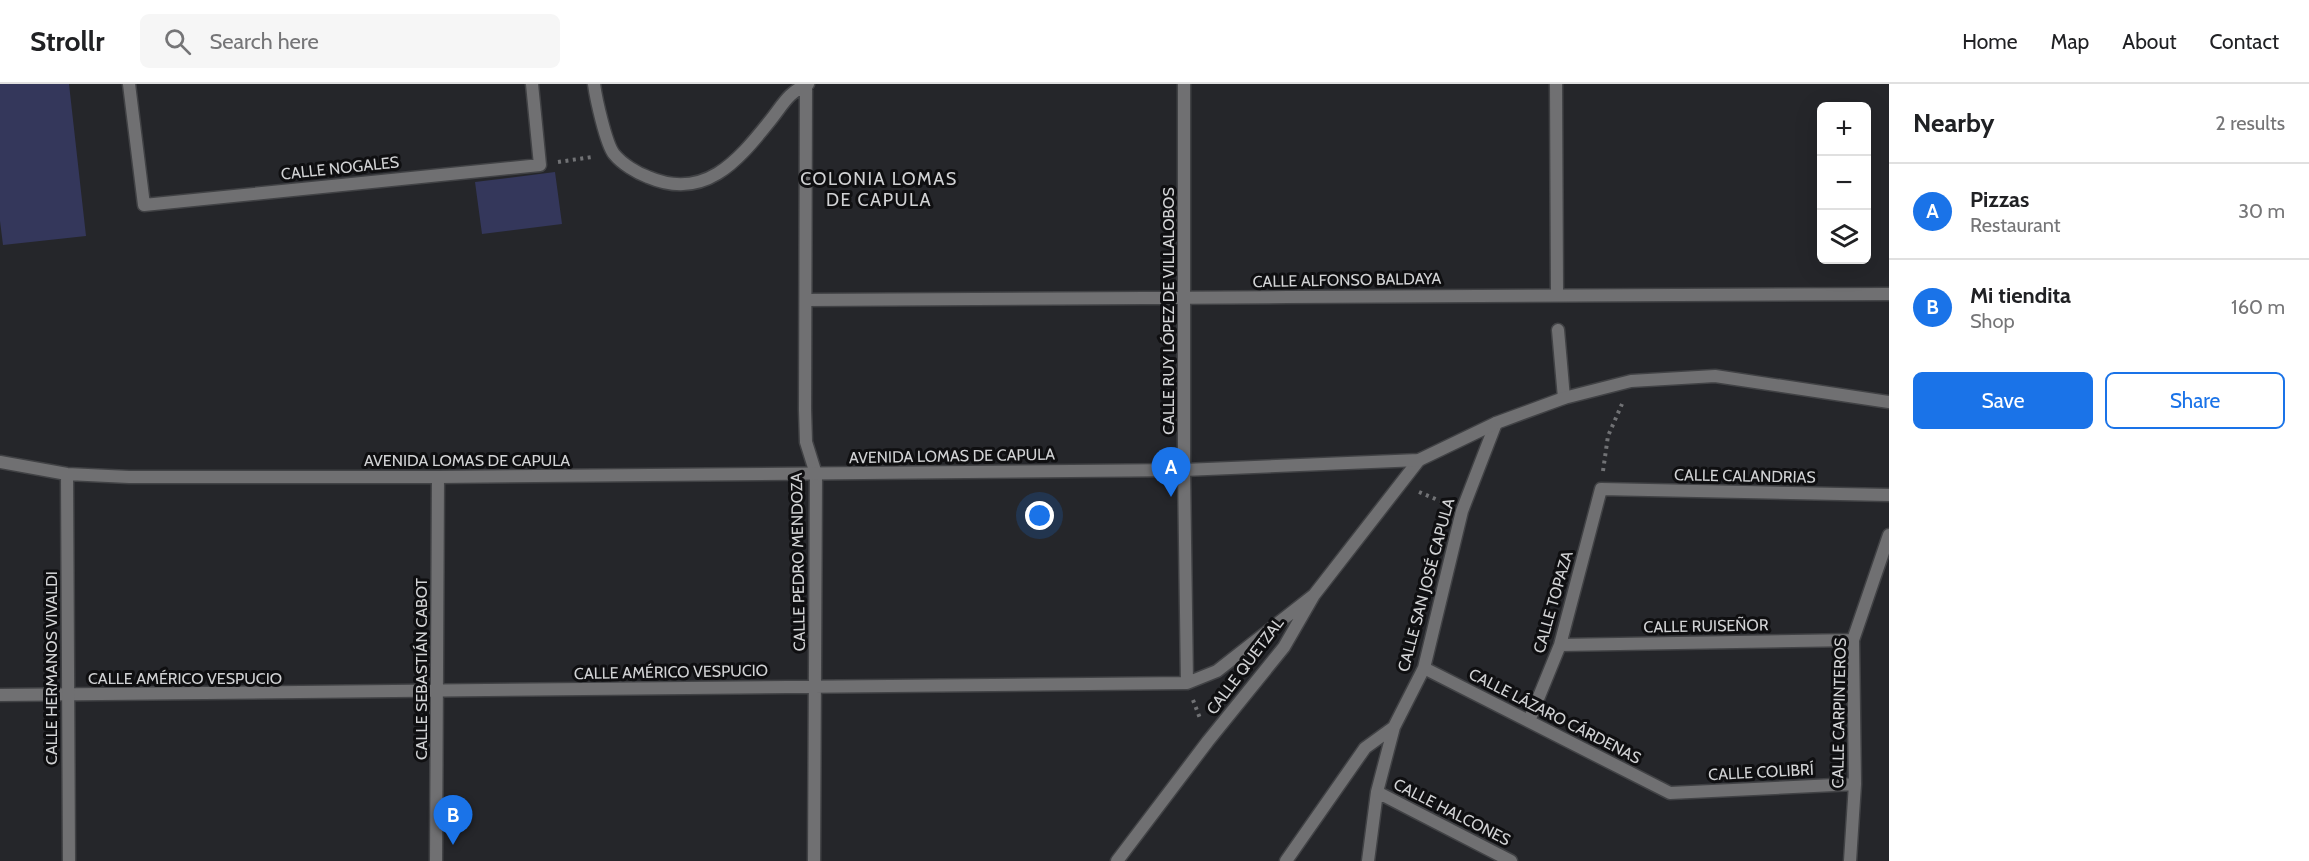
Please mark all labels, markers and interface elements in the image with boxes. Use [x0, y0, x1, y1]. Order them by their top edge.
search box [140, 14, 560, 68]
text: Strollr [30, 24, 104, 58]
icon: search [161, 25, 194, 58]
text: Search here [209, 28, 319, 55]
text: Home [1962, 29, 2018, 54]
text: Map [2051, 29, 2089, 54]
text: About [2122, 29, 2176, 54]
text: Contact [2209, 29, 2279, 54]
map controls [1817, 102, 1871, 264]
button: + [1817, 102, 1871, 156]
text: Nearby [1913, 107, 1994, 139]
text: 2 results [2215, 111, 2285, 135]
street label: CALLE NOGALES [280, 152, 400, 184]
button: − [1817, 156, 1871, 210]
district label: COLONIA LOMAS DE CAPULA [800, 168, 958, 211]
text: Pizzas [1970, 186, 2029, 213]
street label: CALLE RUY LÓPEZ DE VILLALOBOS [1159, 187, 1178, 435]
text: A [1926, 199, 1939, 223]
text: 30 m [2238, 199, 2285, 223]
button: layers [1817, 210, 1871, 264]
text: Restaurant [1970, 213, 2061, 237]
street label: CALLE ALFONSO BALDAYA [1252, 269, 1442, 291]
text: Mi tiendita [1970, 282, 2071, 309]
text: B [1926, 295, 1939, 319]
text: 160 m [2231, 295, 2285, 319]
text: Shop [1970, 309, 2015, 333]
button: Save [1913, 372, 2093, 429]
button: Share [2105, 372, 2285, 429]
street label: AVENIDA LOMAS DE CAPULA [849, 445, 1055, 467]
pin: A [1152, 448, 1190, 497]
street label: AVENIDA LOMAS DE CAPULA [364, 451, 570, 470]
street label: CALLE CALANDRIAS [1674, 465, 1816, 487]
street label: CALLE PEDRO MENDOZA [787, 472, 809, 652]
street label: CALLE SAN JOSÉ CAPULA [1394, 496, 1458, 674]
your location [1025, 501, 1054, 530]
street label: CALLE TOPAZA [1529, 548, 1577, 655]
street label: CALLE HERMANOS VIVALDI [42, 571, 61, 765]
street label: CALLE SEBASTIÁN CABOT [412, 577, 431, 760]
street label: CALLE QUETZAL [1202, 614, 1288, 718]
street label: CALLE RUISEÑOR [1643, 615, 1769, 637]
street label: CALLE CARPINTEROS [1828, 637, 1850, 789]
street label: CALLE AMÉRICO VESPUCIO [574, 661, 768, 683]
street label: CALLE LÁZARO CÁRDENAS [1466, 664, 1644, 768]
street label: CALLE AMÉRICO VESPUCIO [88, 669, 282, 688]
street label: CALLE COLIBRÍ [1708, 760, 1814, 784]
street label: CALLE HALCONES [1390, 774, 1514, 850]
pin: B [434, 796, 472, 845]

